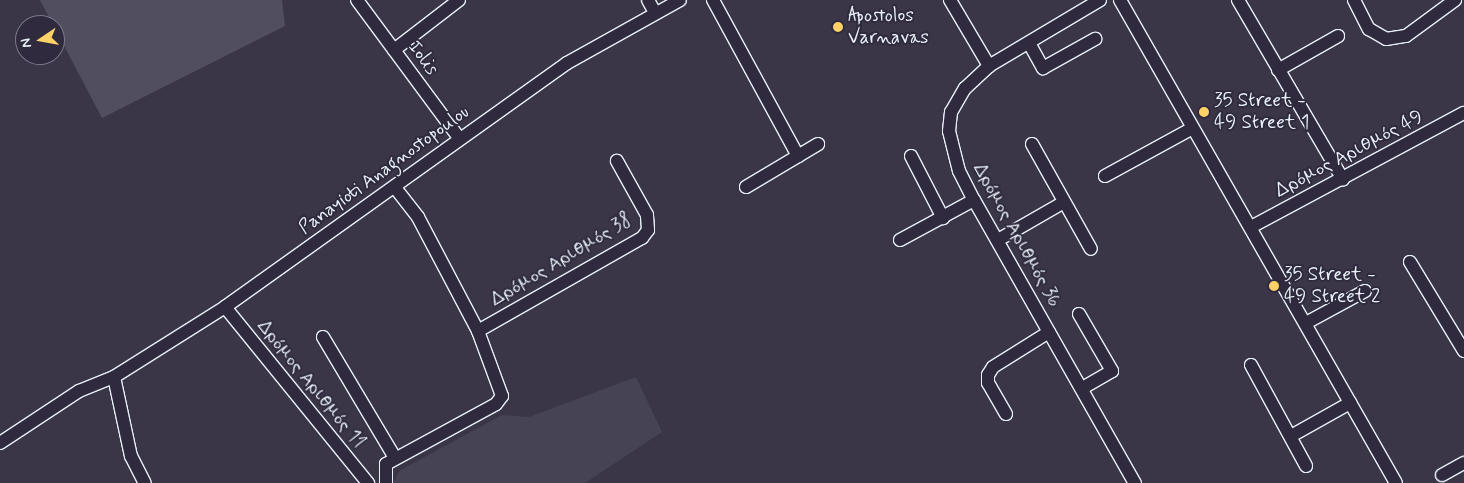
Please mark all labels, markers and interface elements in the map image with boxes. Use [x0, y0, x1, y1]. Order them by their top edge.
place label: Apostolos Varnavas [848, 5, 929, 49]
north arrow [15, 15, 65, 65]
marker: Apostolos Varnavas [832, 21, 844, 33]
text: N [17, 36, 36, 49]
street label: Iolis [403, 36, 443, 80]
place label: 35 Street - 49 Street 1 [1214, 90, 1310, 134]
street label: Panayioti Anagnostopoulou [294, 101, 474, 239]
street label: Δρόμος Αριθμός 49 [1271, 105, 1427, 203]
marker: 35 Street - 49 Street 1 [1198, 106, 1210, 118]
street label: Δρόμος Αριθμός 36 [968, 159, 1066, 311]
street label: Δρόμος Αριθμός 38 [486, 209, 636, 311]
place label: 35 Street - 49 Street 2 [1284, 264, 1380, 308]
marker: 35 Street - 49 Street 2 [1268, 280, 1280, 292]
street label: Δρόμος Αριθμός 11 [252, 315, 370, 453]

